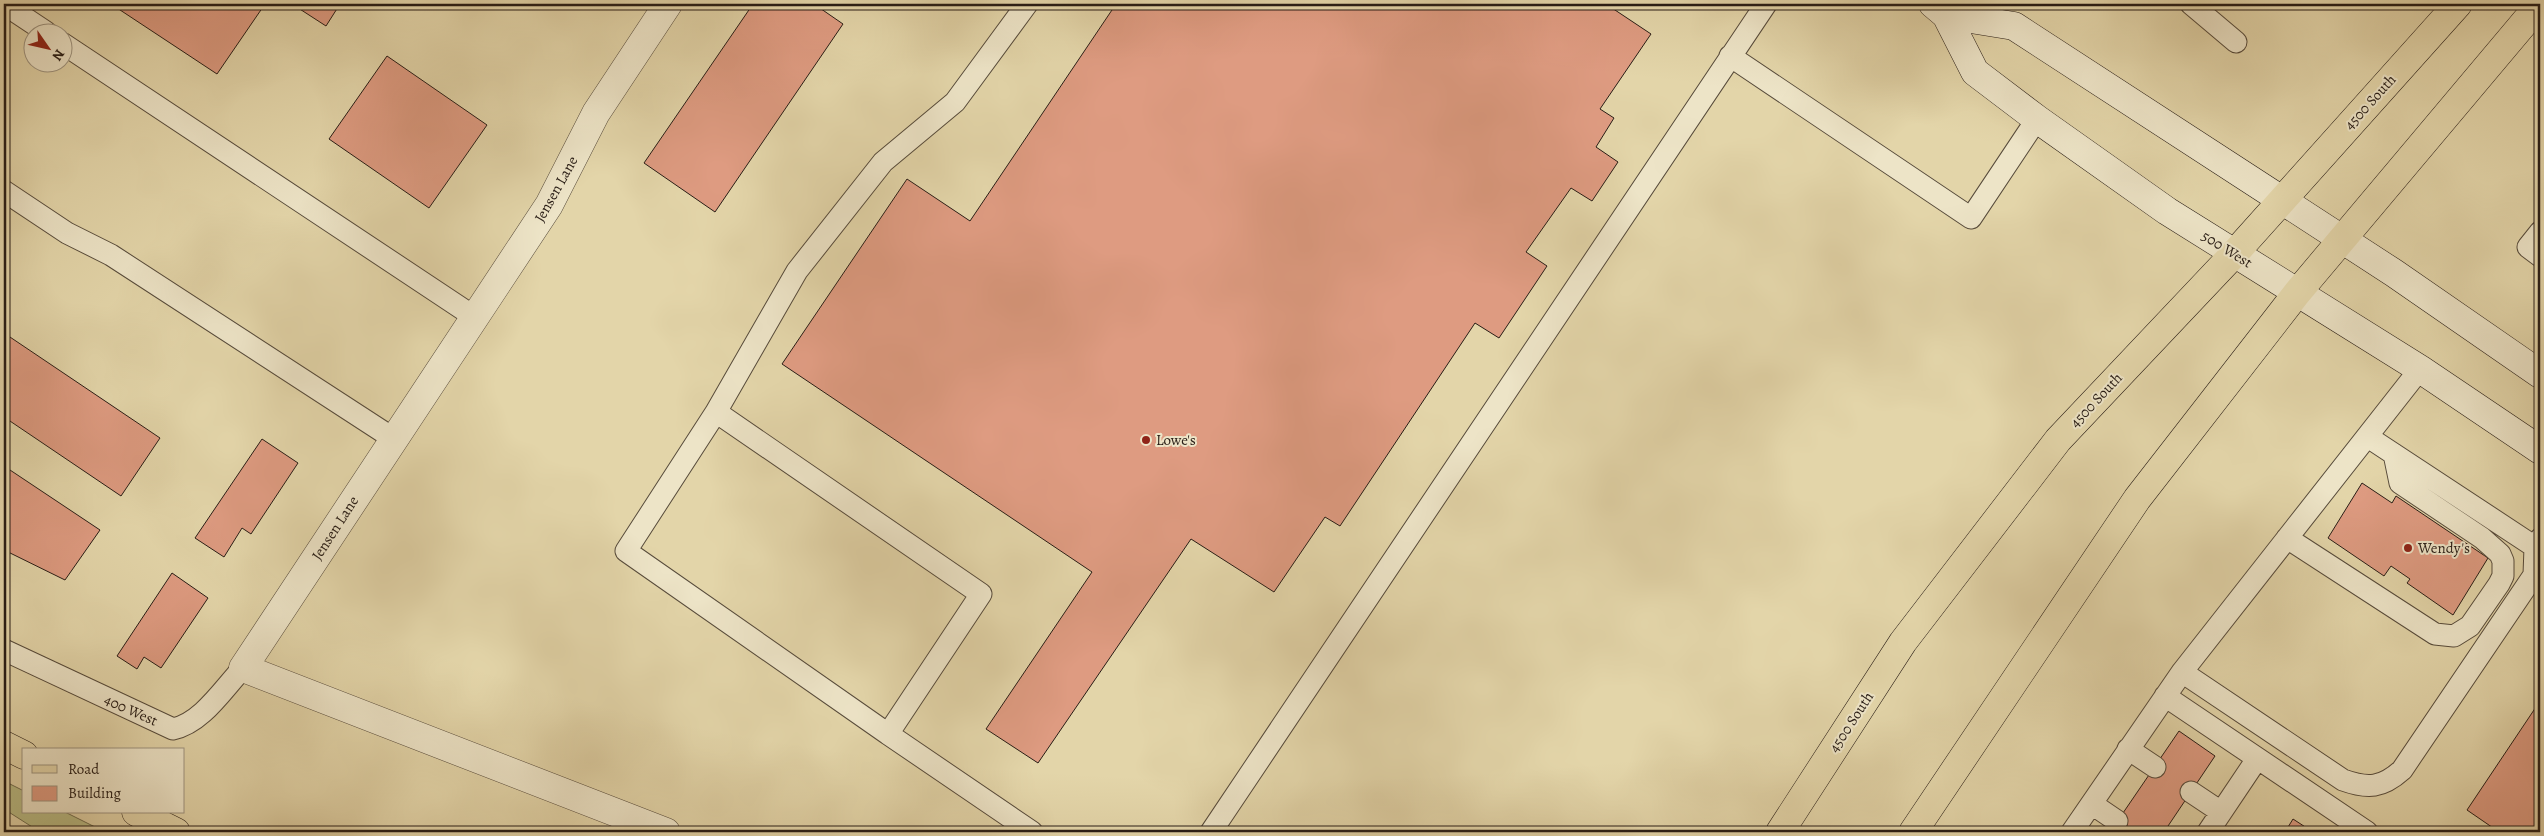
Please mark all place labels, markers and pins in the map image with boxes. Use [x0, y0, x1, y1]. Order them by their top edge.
place label: Lowe's [1156, 430, 1196, 450]
marker: Lowe's [1140, 434, 1152, 446]
place label: Wendy's [2417, 538, 2470, 558]
marker: Wendy's [2402, 542, 2414, 554]

